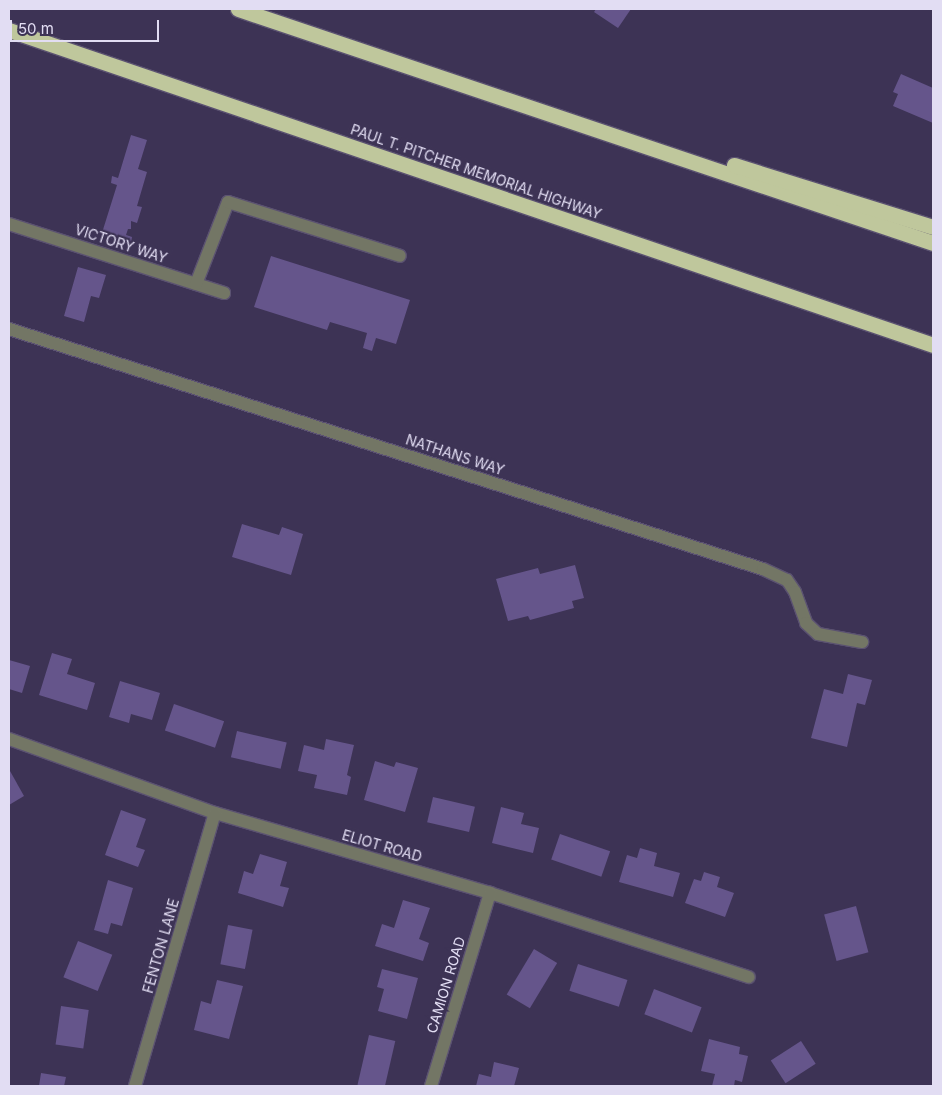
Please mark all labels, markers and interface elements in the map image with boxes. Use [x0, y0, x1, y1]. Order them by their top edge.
scale bar [12, 10, 161, 42]
text: 50 m [18, 19, 54, 38]
street label: PAUL T. PITCHER MEMORIAL HIGHWAY [348, 121, 604, 223]
street label: VICTORY WAY [73, 221, 169, 267]
street label: NATHANS WAY [404, 431, 506, 479]
street label: ELIOT ROAD [340, 827, 424, 865]
street label: FENTON LANE [139, 897, 183, 995]
street label: CAMION ROAD [423, 935, 469, 1035]

